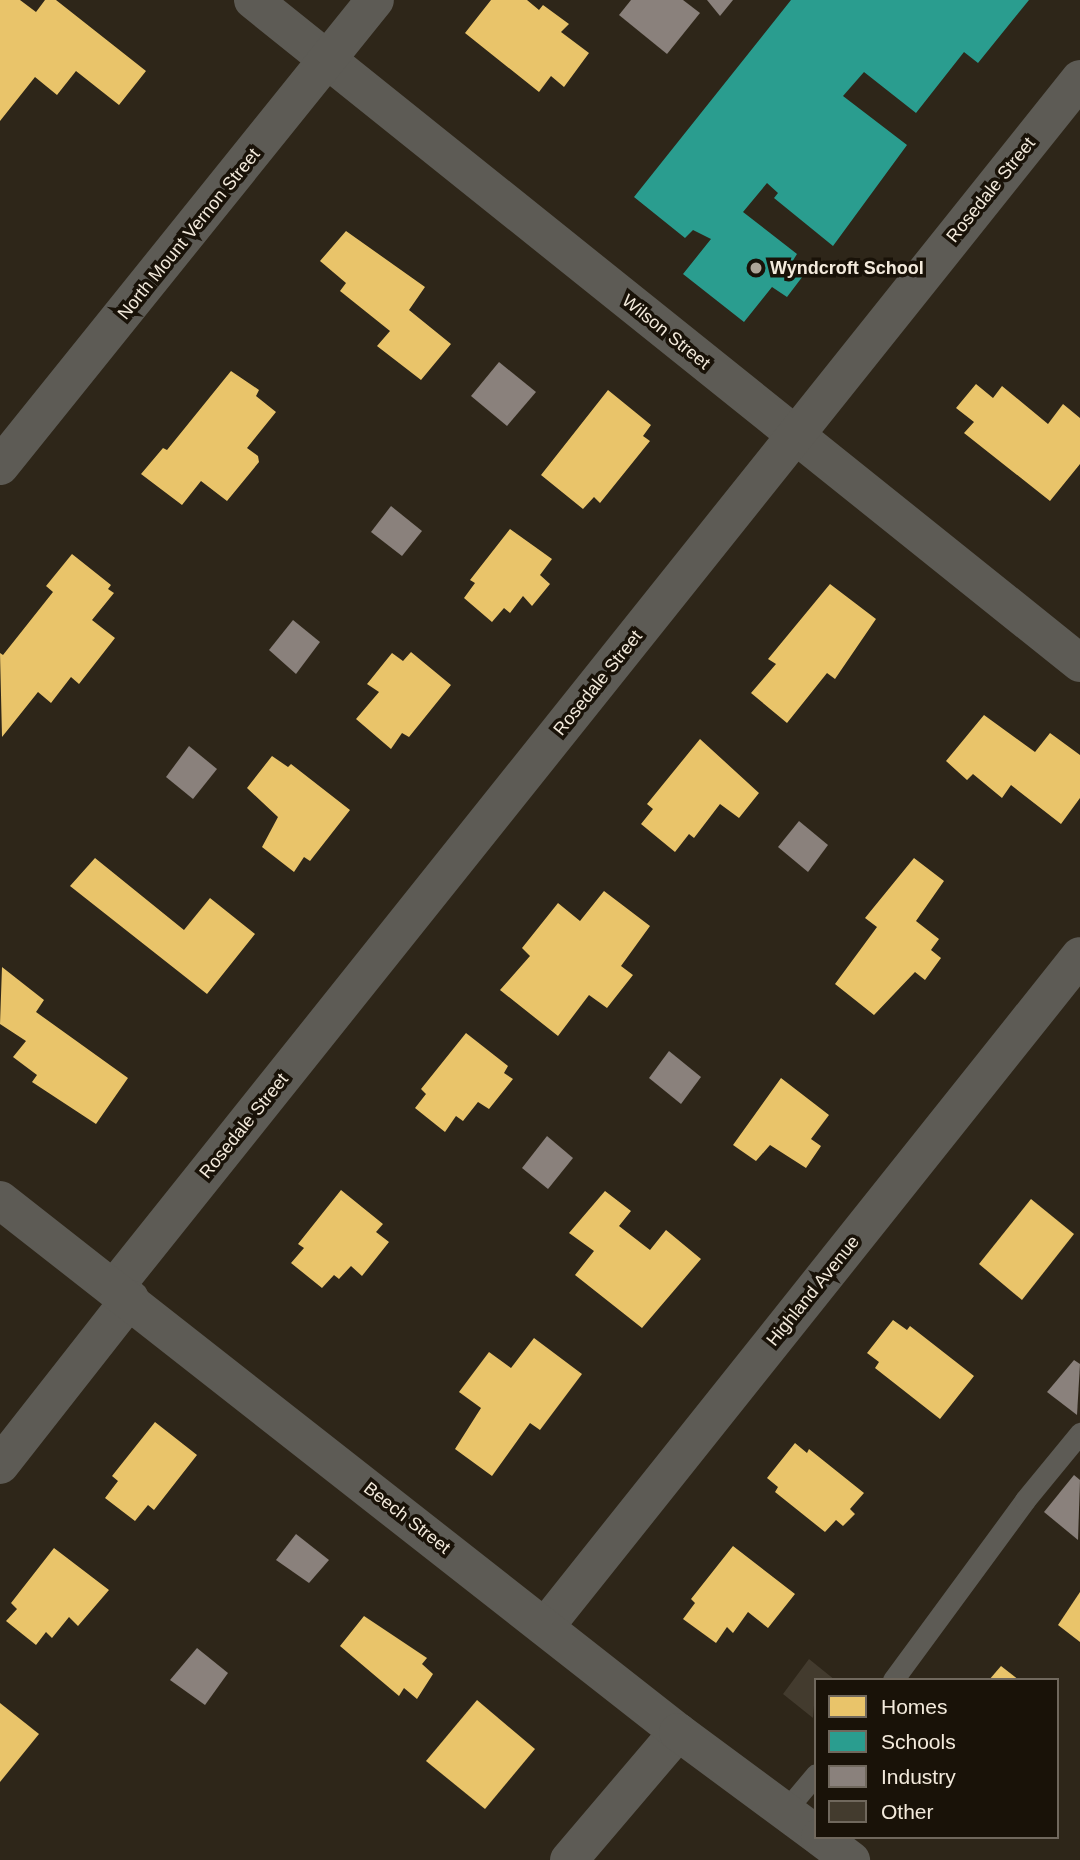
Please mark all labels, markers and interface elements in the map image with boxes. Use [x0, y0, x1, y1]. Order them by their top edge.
street label: Rosedale Street [942, 133, 1040, 247]
street label: North Mount Vernon Street [113, 144, 265, 324]
place label: Wyndcroft School [770, 257, 924, 279]
marker: Wyndcroft School [748, 260, 764, 276]
street label: Wilson Street [618, 290, 714, 374]
street label: Rosedale Street [549, 626, 647, 740]
street label: Rosedale Street [195, 1069, 293, 1183]
street label: Highland Avenue [762, 1231, 864, 1351]
street label: Beech Street [359, 1477, 455, 1559]
legend [814, 1678, 1059, 1839]
text: Homes [881, 1695, 948, 1718]
text: Schools [881, 1730, 956, 1753]
text: Industry [881, 1765, 956, 1788]
text: Other [881, 1800, 934, 1823]

